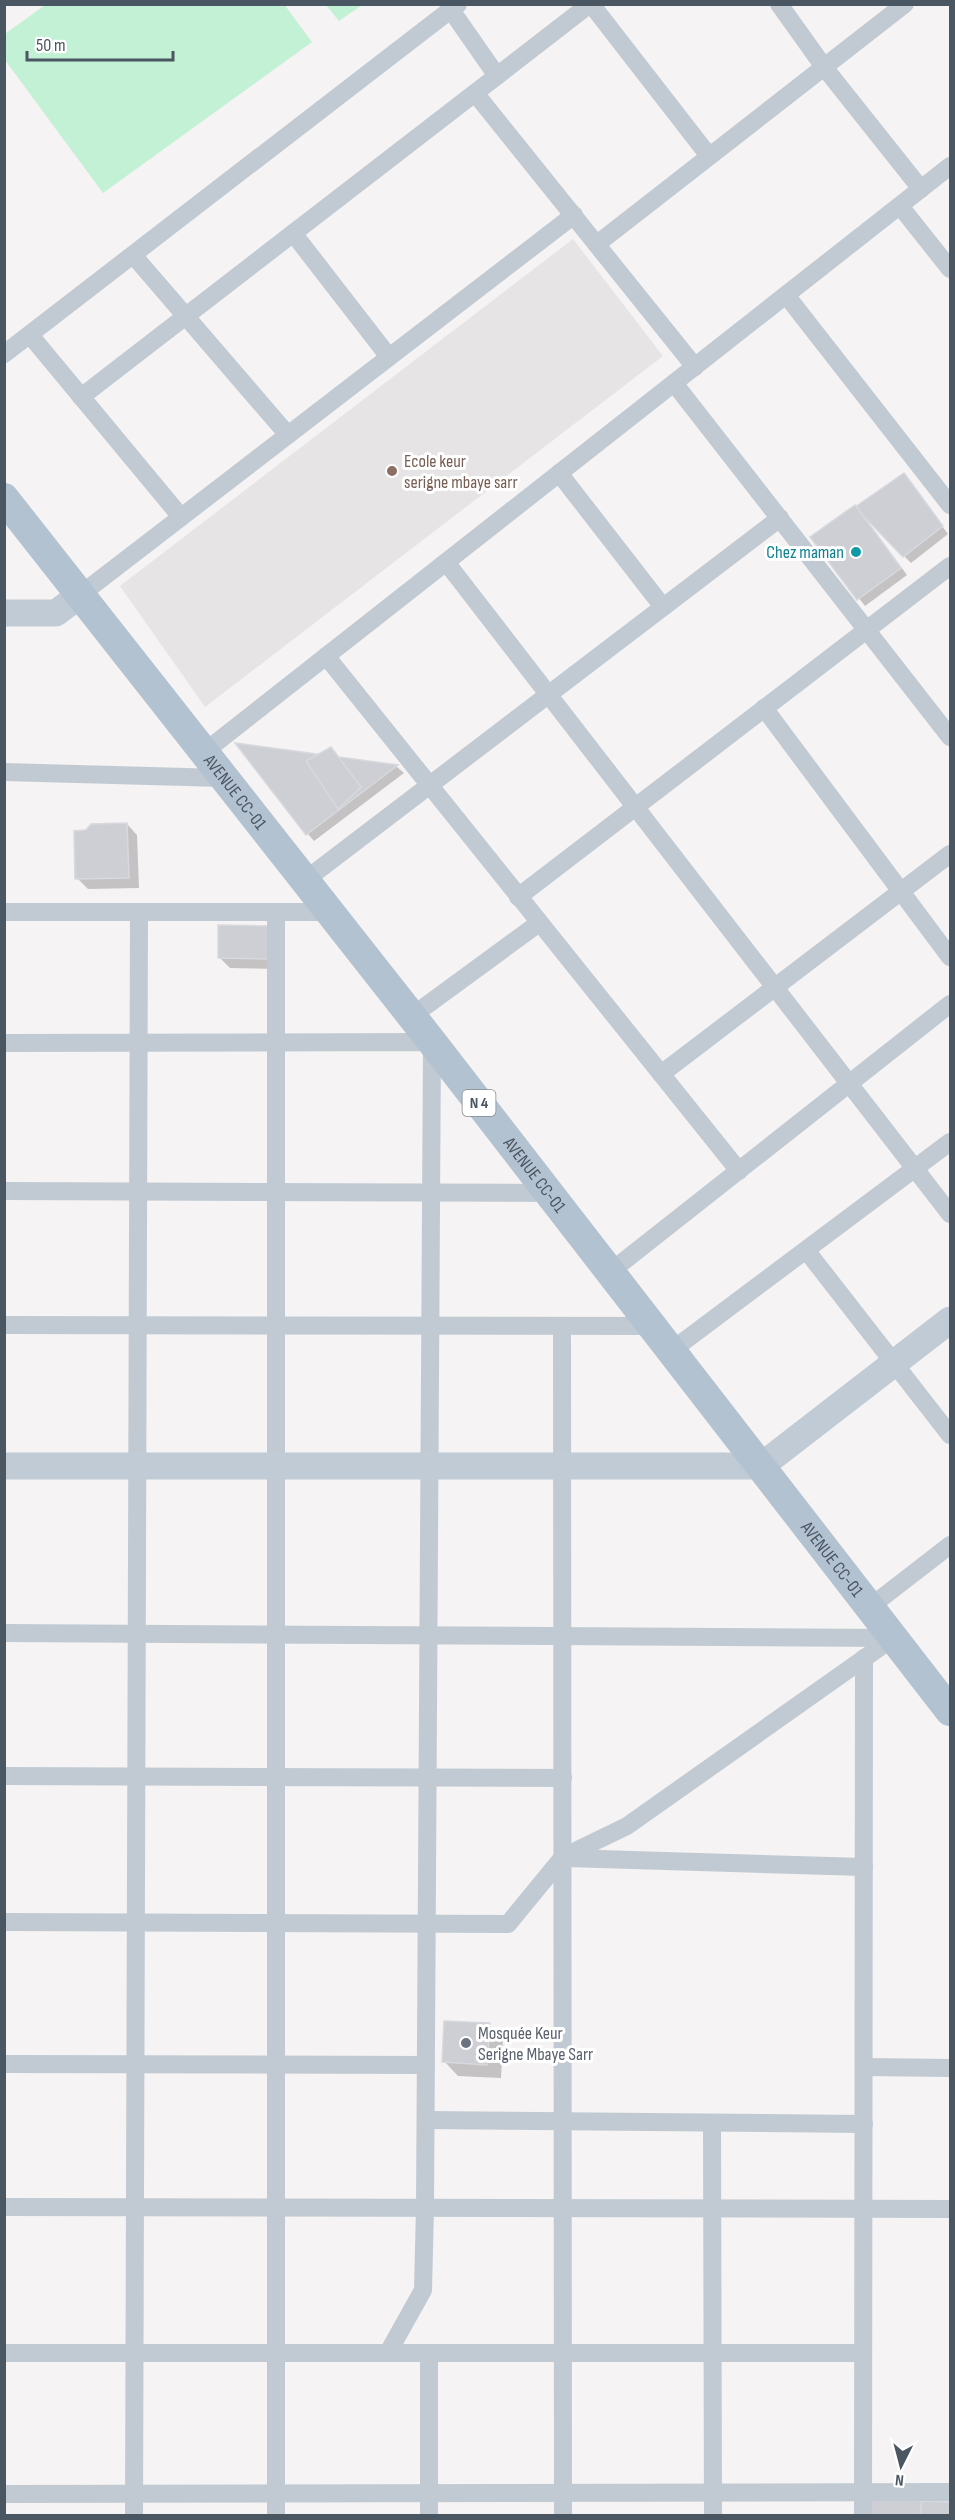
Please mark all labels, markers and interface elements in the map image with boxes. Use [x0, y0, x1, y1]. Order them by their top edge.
scale bar [27, 24, 172, 62]
text: 50 m [36, 35, 66, 56]
place label: Ecole keur serigne mbaye sarr [404, 451, 518, 493]
marker: Ecole keur serigne mbaye sarr [385, 464, 399, 478]
place label: Chez maman [766, 542, 844, 563]
marker: Chez maman [849, 545, 863, 559]
street label: AVENUE CC-01 [199, 750, 272, 834]
road number: N 4 [462, 1090, 496, 1116]
street label: AVENUE CC-01 [498, 1132, 571, 1217]
street label: AVENUE CC-01 [796, 1516, 868, 1601]
place label: Mosquée Keur Serigne Mbaye Sarr [478, 2023, 593, 2065]
marker: Mosquée Keur Serigne Mbaye Sarr [459, 2036, 473, 2050]
north arrow [871, 2436, 931, 2496]
text: N [894, 2470, 905, 2489]

